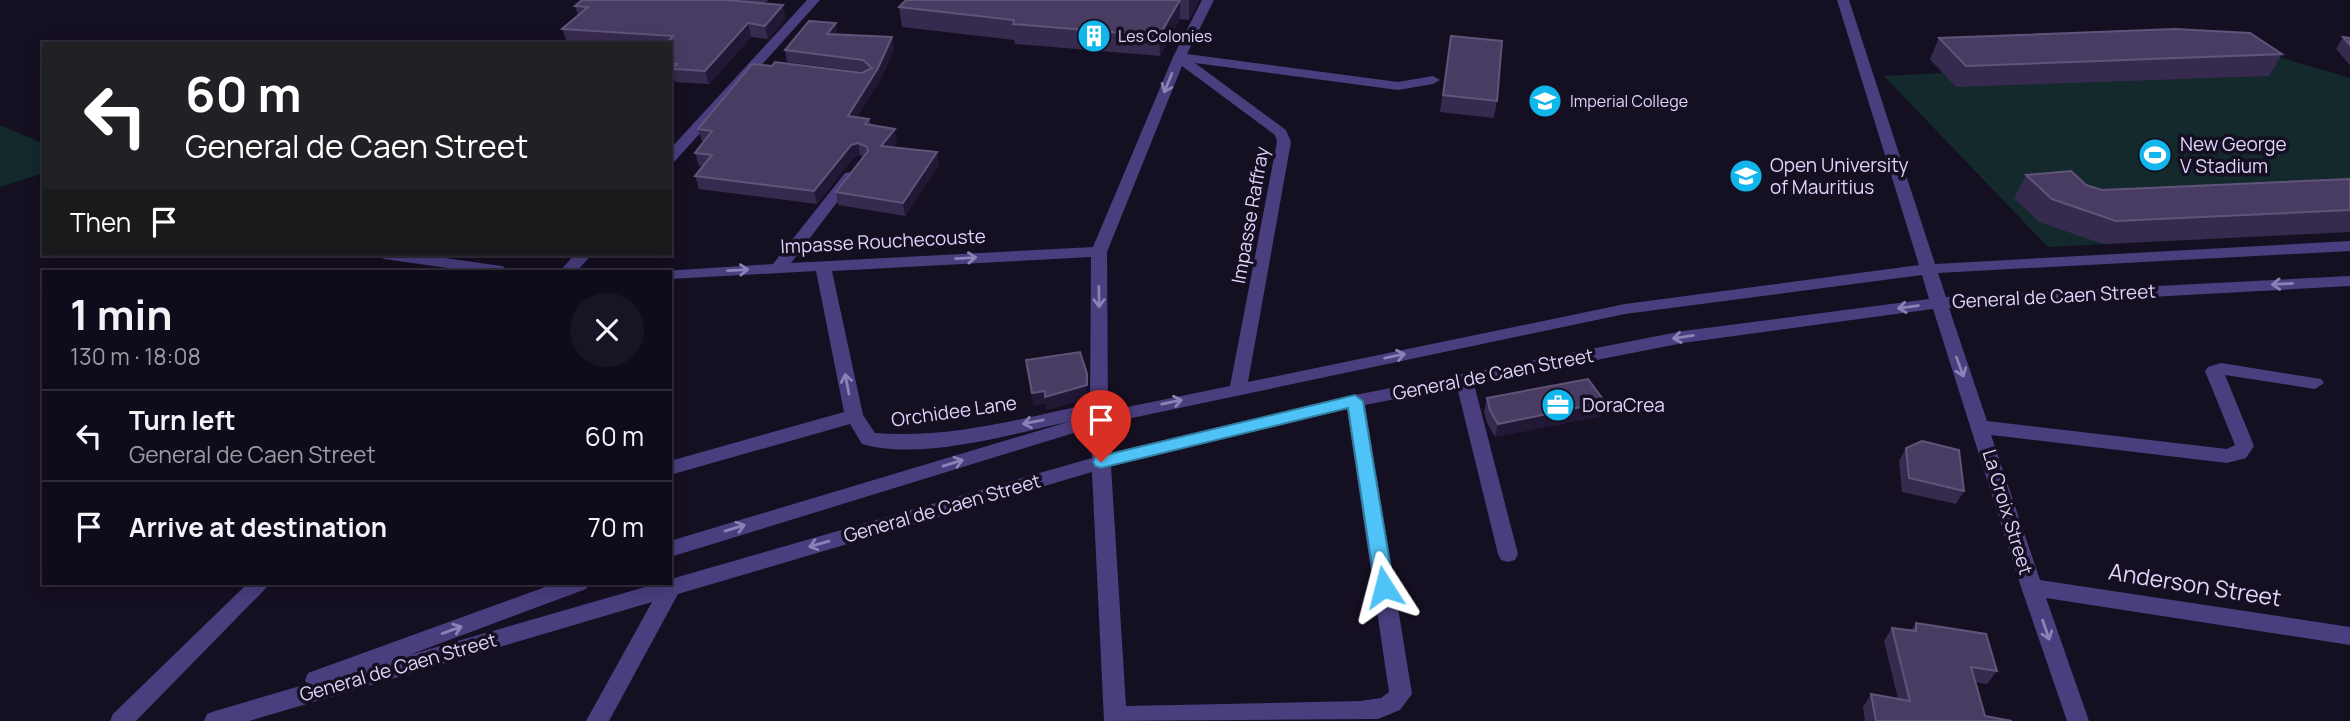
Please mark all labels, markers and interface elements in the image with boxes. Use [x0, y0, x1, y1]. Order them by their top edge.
building icon: Les Colonies [1075, 17, 1113, 55]
place label: Les Colonies [1118, 25, 1212, 47]
text: 60 m [185, 60, 302, 127]
icon: left [70, 70, 161, 161]
one-way arrow [1161, 72, 1174, 94]
school or university icon: Imperial College [1526, 82, 1564, 120]
place label: Imperial College [1570, 90, 1688, 112]
text: General de Caen Street [185, 124, 528, 168]
place label: New George V Stadium [2180, 131, 2287, 179]
sports icon: New George V Stadium [2136, 136, 2174, 174]
street label: Impasse Raffray [1225, 144, 1275, 286]
place label: Open University of Mauritius [1770, 152, 1909, 200]
school or university icon: Open University of Mauritius [1727, 157, 1765, 195]
icon: arrive [145, 203, 183, 241]
text: Then [70, 204, 131, 240]
street label: Impasse Rouchecouste [780, 223, 986, 259]
one-way arrow [954, 252, 977, 265]
one-way arrow [727, 263, 750, 276]
street label: General de Caen Street [1952, 278, 2156, 314]
one-way arrow [2271, 278, 2294, 291]
text: 1 min [70, 285, 173, 343]
one-way arrow [1092, 285, 1106, 308]
button: close [570, 293, 644, 367]
one-way arrow [1897, 300, 1920, 313]
one-way arrow [1672, 331, 1695, 344]
text: 130 m · 18:08 [70, 340, 201, 372]
street label: General de Caen Street [1390, 342, 1596, 406]
one-way arrow [1383, 348, 1406, 362]
one-way arrow [1955, 355, 1967, 377]
one-way arrow [840, 373, 854, 396]
office icon: DoraCrea [1539, 386, 1577, 424]
street label: Orchidee Lane [890, 389, 1018, 433]
pin [1071, 390, 1131, 462]
place label: DoraCrea [1582, 392, 1665, 418]
one-way arrow [1160, 395, 1183, 409]
icon: arrive [1082, 401, 1120, 439]
text: Turn left [129, 402, 236, 438]
one-way arrow [1022, 415, 1045, 429]
icon: left [70, 417, 108, 455]
text: 60 m [585, 418, 644, 454]
text: General de Caen Street [129, 438, 376, 470]
street label: La Croix Street [1977, 446, 2039, 578]
one-way arrow [942, 455, 964, 468]
street label: General de Caen Street [840, 467, 1044, 549]
icon: arrive [70, 508, 108, 546]
text: Arrive at destination [129, 509, 387, 545]
text: 70 m [588, 509, 644, 545]
one-way arrow [724, 521, 746, 534]
one-way arrow [808, 538, 830, 551]
position arrow [1347, 550, 1421, 624]
street label: Anderson Street [2106, 555, 2284, 613]
one-way arrow [2041, 618, 2053, 640]
one-way arrow [441, 622, 463, 635]
street label: General de Caen Street [296, 626, 500, 708]

